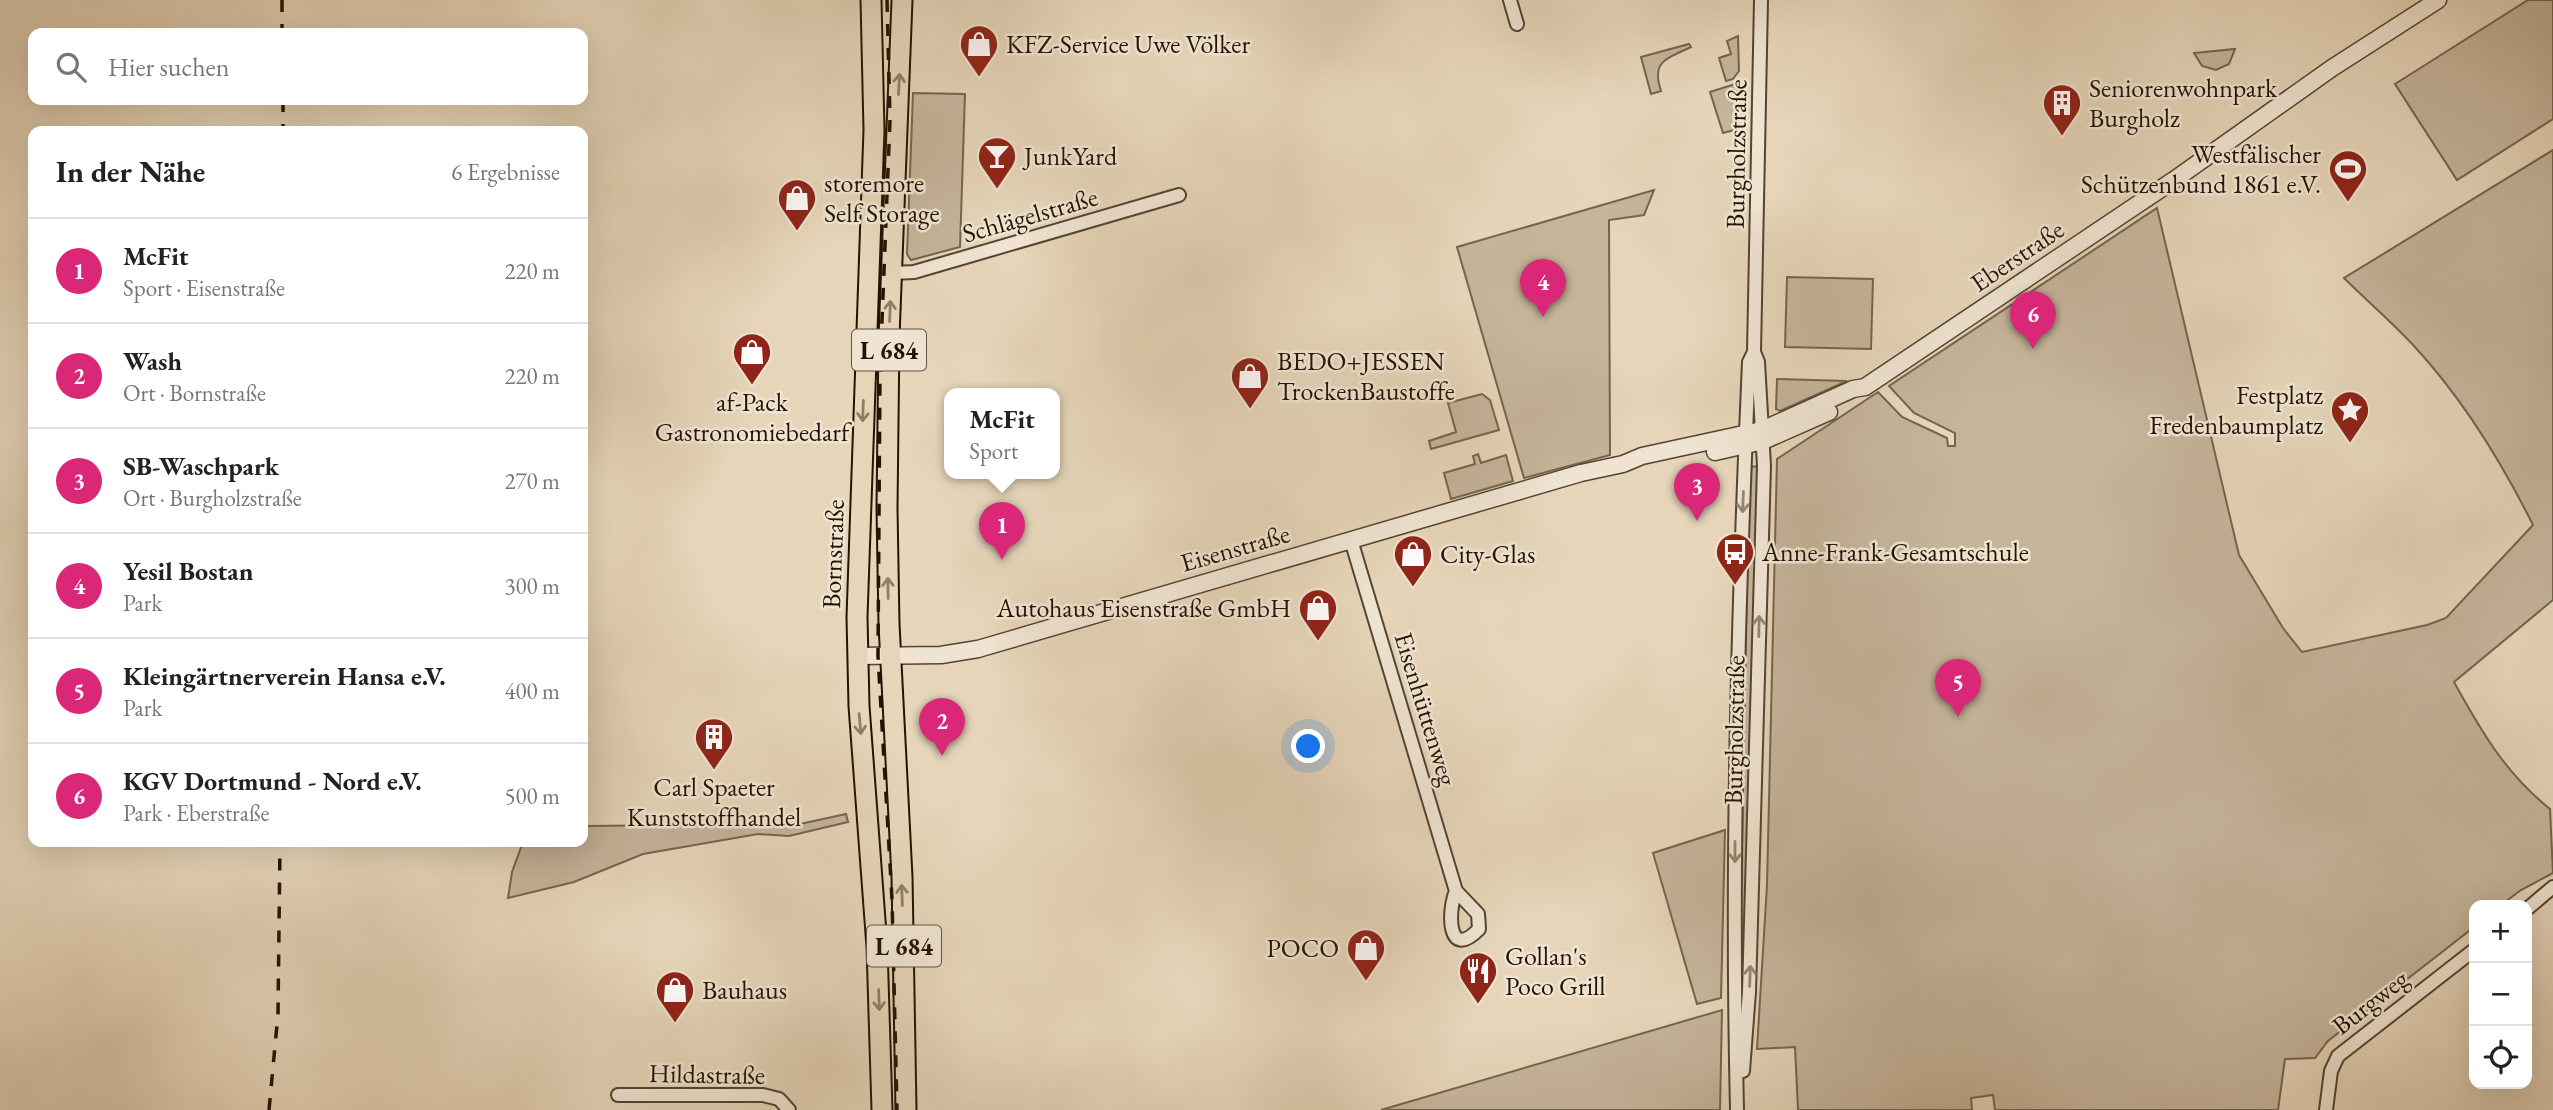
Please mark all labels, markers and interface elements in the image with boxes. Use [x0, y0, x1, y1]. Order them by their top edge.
shop icon: KFZ-Service Uwe Völker [958, 23, 1000, 78]
place label: KFZ-Service Uwe Völker [1006, 27, 1251, 61]
search box [28, 28, 588, 105]
icon: search [52, 48, 90, 86]
text: Hier suchen [108, 50, 229, 84]
place label: Seniorenwohnpark Burgholz [2089, 71, 2278, 135]
one-way arrow [893, 73, 906, 96]
street label: Burgholzstraße [1718, 79, 1754, 229]
building icon: Seniorenwohnpark Burgholz [2041, 82, 2083, 137]
bar icon: JunkYard [976, 135, 1018, 190]
place label: Westfälischer Schützenbund 1861 e.V. [2081, 137, 2321, 201]
place label: JunkYard [1022, 139, 1118, 173]
sports icon: Westfälischer Schützenbund 1861 e.V. [2327, 148, 2369, 203]
text: In der Nähe [56, 152, 205, 191]
text: 6 Ergebnisse [451, 157, 560, 187]
place label: storemore Self Storage [824, 166, 940, 230]
shop icon: storemore Self Storage [776, 177, 818, 232]
street label: Schlägelstraße [958, 179, 1102, 251]
street label: Eberstraße [1964, 212, 2070, 300]
text: McFit [123, 239, 189, 273]
text: 1 [73, 256, 85, 286]
text: 220 m [504, 256, 560, 286]
pin: 4 [1520, 259, 1566, 317]
text: Sport · Eisenstraße [123, 273, 285, 303]
pin: 6 [2010, 291, 2056, 349]
one-way arrow [883, 300, 896, 323]
road number: L 684 [852, 330, 926, 370]
shop icon: af-Pack Gastronomiebedarf [731, 331, 773, 386]
text: Wash [123, 344, 182, 378]
place label: BEDO+JESSEN TrockenBaustoffe [1277, 344, 1455, 408]
shop icon: BEDO+JESSEN TrockenBaustoffe [1229, 355, 1271, 410]
text: 2 [73, 361, 85, 391]
text: 220 m [504, 361, 560, 391]
text: Ort · Bornstraße [123, 378, 266, 408]
place label: Festplatz Fredenbaumplatz [2149, 378, 2323, 442]
place label: af-Pack Gastronomiebedarf [655, 385, 852, 449]
popup [944, 388, 1060, 479]
place icon: Festplatz Fredenbaumplatz [2329, 389, 2371, 444]
one-way arrow [857, 399, 870, 422]
text: McFit [969, 402, 1035, 436]
text: Sport [969, 436, 1018, 466]
text: SB-Waschpark [123, 449, 279, 483]
pin: 3 [1674, 463, 1720, 521]
text: 3 [73, 466, 85, 496]
text: 270 m [504, 466, 560, 496]
text: Ort · Burgholzstraße [123, 483, 302, 513]
one-way arrow [1737, 490, 1750, 513]
street label: Bornstraße [814, 499, 852, 609]
pin: 1 [979, 502, 1025, 560]
street label: Eisenstraße [1176, 516, 1294, 580]
bus stop icon: Anne-Frank-Gesamtschule [1714, 531, 1756, 586]
shop icon: City-Glas [1392, 533, 1434, 588]
place label: Anne-Frank-Gesamtschule [1761, 535, 2029, 569]
place label: City-Glas [1440, 537, 1535, 571]
text: Yesil Bostan [123, 554, 253, 588]
text: 4 [73, 571, 85, 601]
text: 300 m [504, 571, 560, 601]
one-way arrow [881, 577, 895, 600]
shop icon: Autohaus Eisenstraße GmbH [1297, 587, 1339, 642]
text: Park [123, 588, 162, 618]
place label: Autohaus Eisenstraße GmbH [996, 591, 1291, 625]
one-way arrow [1752, 614, 1766, 637]
street label: Eisenhüttenweg [1387, 628, 1466, 790]
street label: Burgholzstraße [1716, 655, 1752, 805]
text: Kleingärtnerverein Hansa e.V. [123, 659, 446, 693]
pin: 5 [1935, 659, 1981, 717]
text: 5 [73, 676, 85, 706]
text: 400 m [504, 676, 560, 706]
text: Park [123, 693, 162, 723]
pin: 2 [919, 698, 965, 756]
one-way arrow [854, 712, 867, 735]
building icon: Carl Spaeter Kunststoffhandel [693, 716, 735, 771]
your location [1291, 729, 1325, 763]
text: KGV Dortmund - Nord e.V. [123, 764, 422, 798]
place label: Carl Spaeter Kunststoffhandel [627, 770, 801, 834]
text: 6 [73, 781, 85, 811]
text: 500 m [504, 781, 560, 811]
text: Park · Eberstraße [123, 798, 270, 828]
one-way arrow [1728, 840, 1742, 863]
one-way arrow [896, 884, 909, 907]
map controls [2469, 900, 2532, 1089]
button: + [2469, 900, 2532, 963]
road number: L 684 [867, 926, 941, 966]
shop icon: POCO [1345, 927, 1387, 982]
place label: POCO [1267, 931, 1339, 965]
place label: Gollan's Poco Grill [1505, 939, 1606, 1003]
restaurant icon: Gollan's Poco Grill [1457, 950, 1499, 1005]
street label: Burgweg [2325, 961, 2416, 1042]
button: − [2469, 963, 2532, 1026]
one-way arrow [1743, 964, 1756, 987]
shop icon: Bauhaus [654, 969, 696, 1024]
place label: Bauhaus [702, 973, 787, 1007]
one-way arrow [873, 988, 886, 1011]
button: locate [2469, 1026, 2532, 1089]
street label: Hildastraße [649, 1056, 765, 1092]

